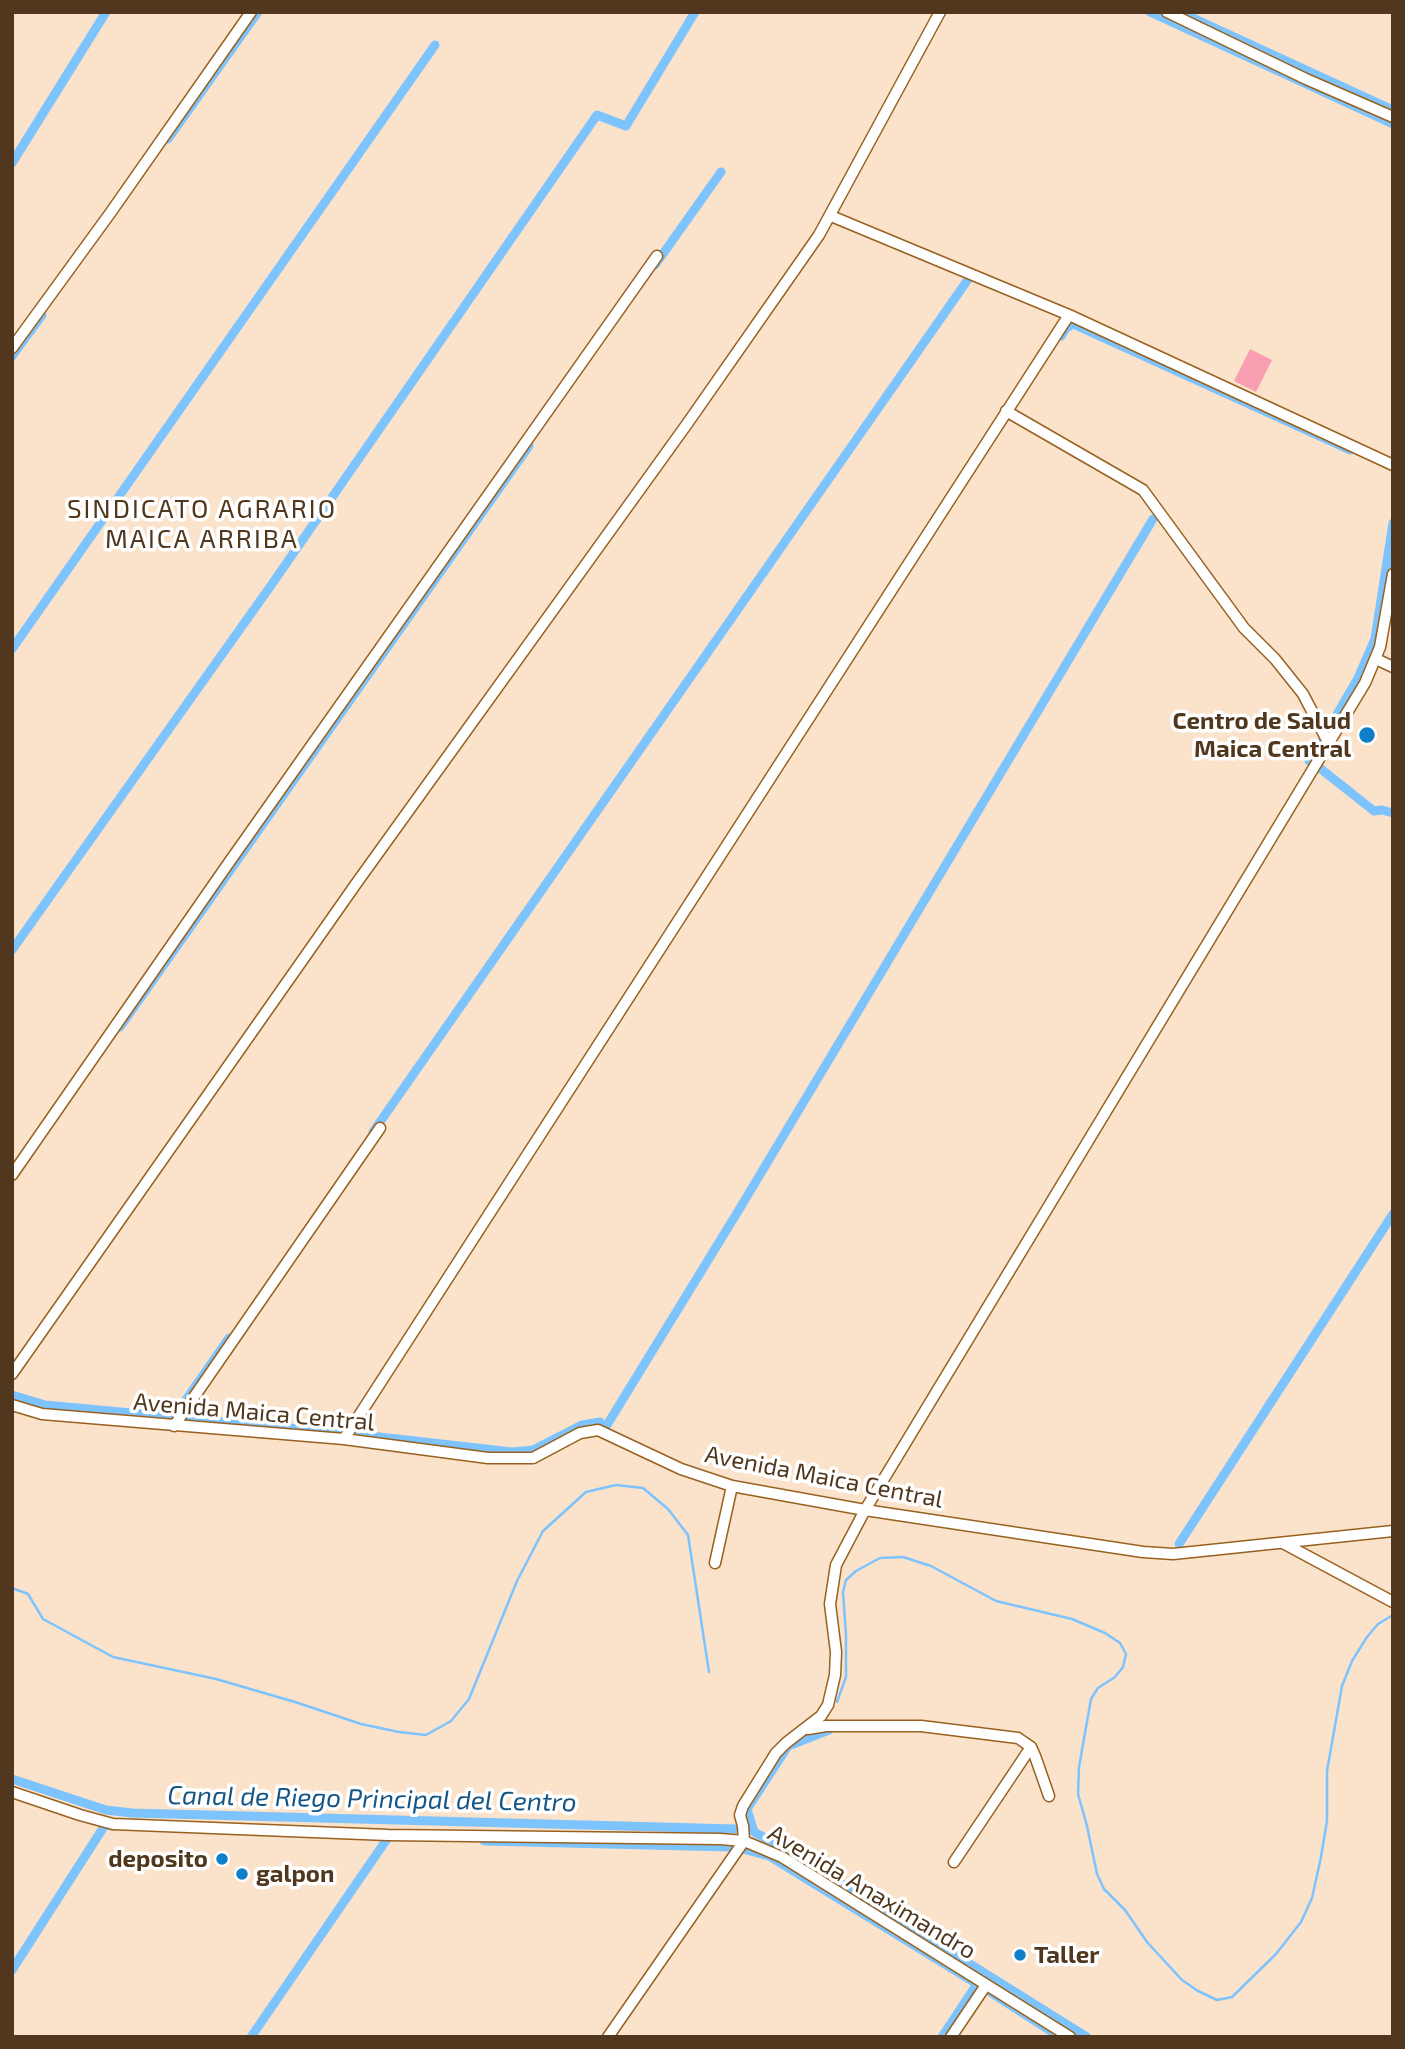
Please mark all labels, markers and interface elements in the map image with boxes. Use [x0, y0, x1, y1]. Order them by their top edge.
district label: SINDICATO AGRARIO MAICA ARRIBA [69, 493, 335, 554]
place label: Centro de Salud Maica Central [1172, 707, 1351, 763]
marker: Centro de Salud Maica Central [1357, 725, 1377, 745]
street label: Avenida Maica Central [132, 1387, 376, 1437]
street label: Avenida Maica Central [702, 1440, 946, 1514]
water label: Canal de Riego Principal del Centro [167, 1780, 577, 1818]
street label: Avenida Anaximandro [763, 1818, 981, 1966]
place label: deposito [108, 1845, 208, 1873]
marker: deposito [214, 1851, 230, 1867]
place label: galpon [256, 1860, 334, 1888]
marker: galpon [234, 1866, 250, 1882]
place label: Taller [1034, 1941, 1100, 1969]
marker: Taller [1012, 1947, 1028, 1963]

